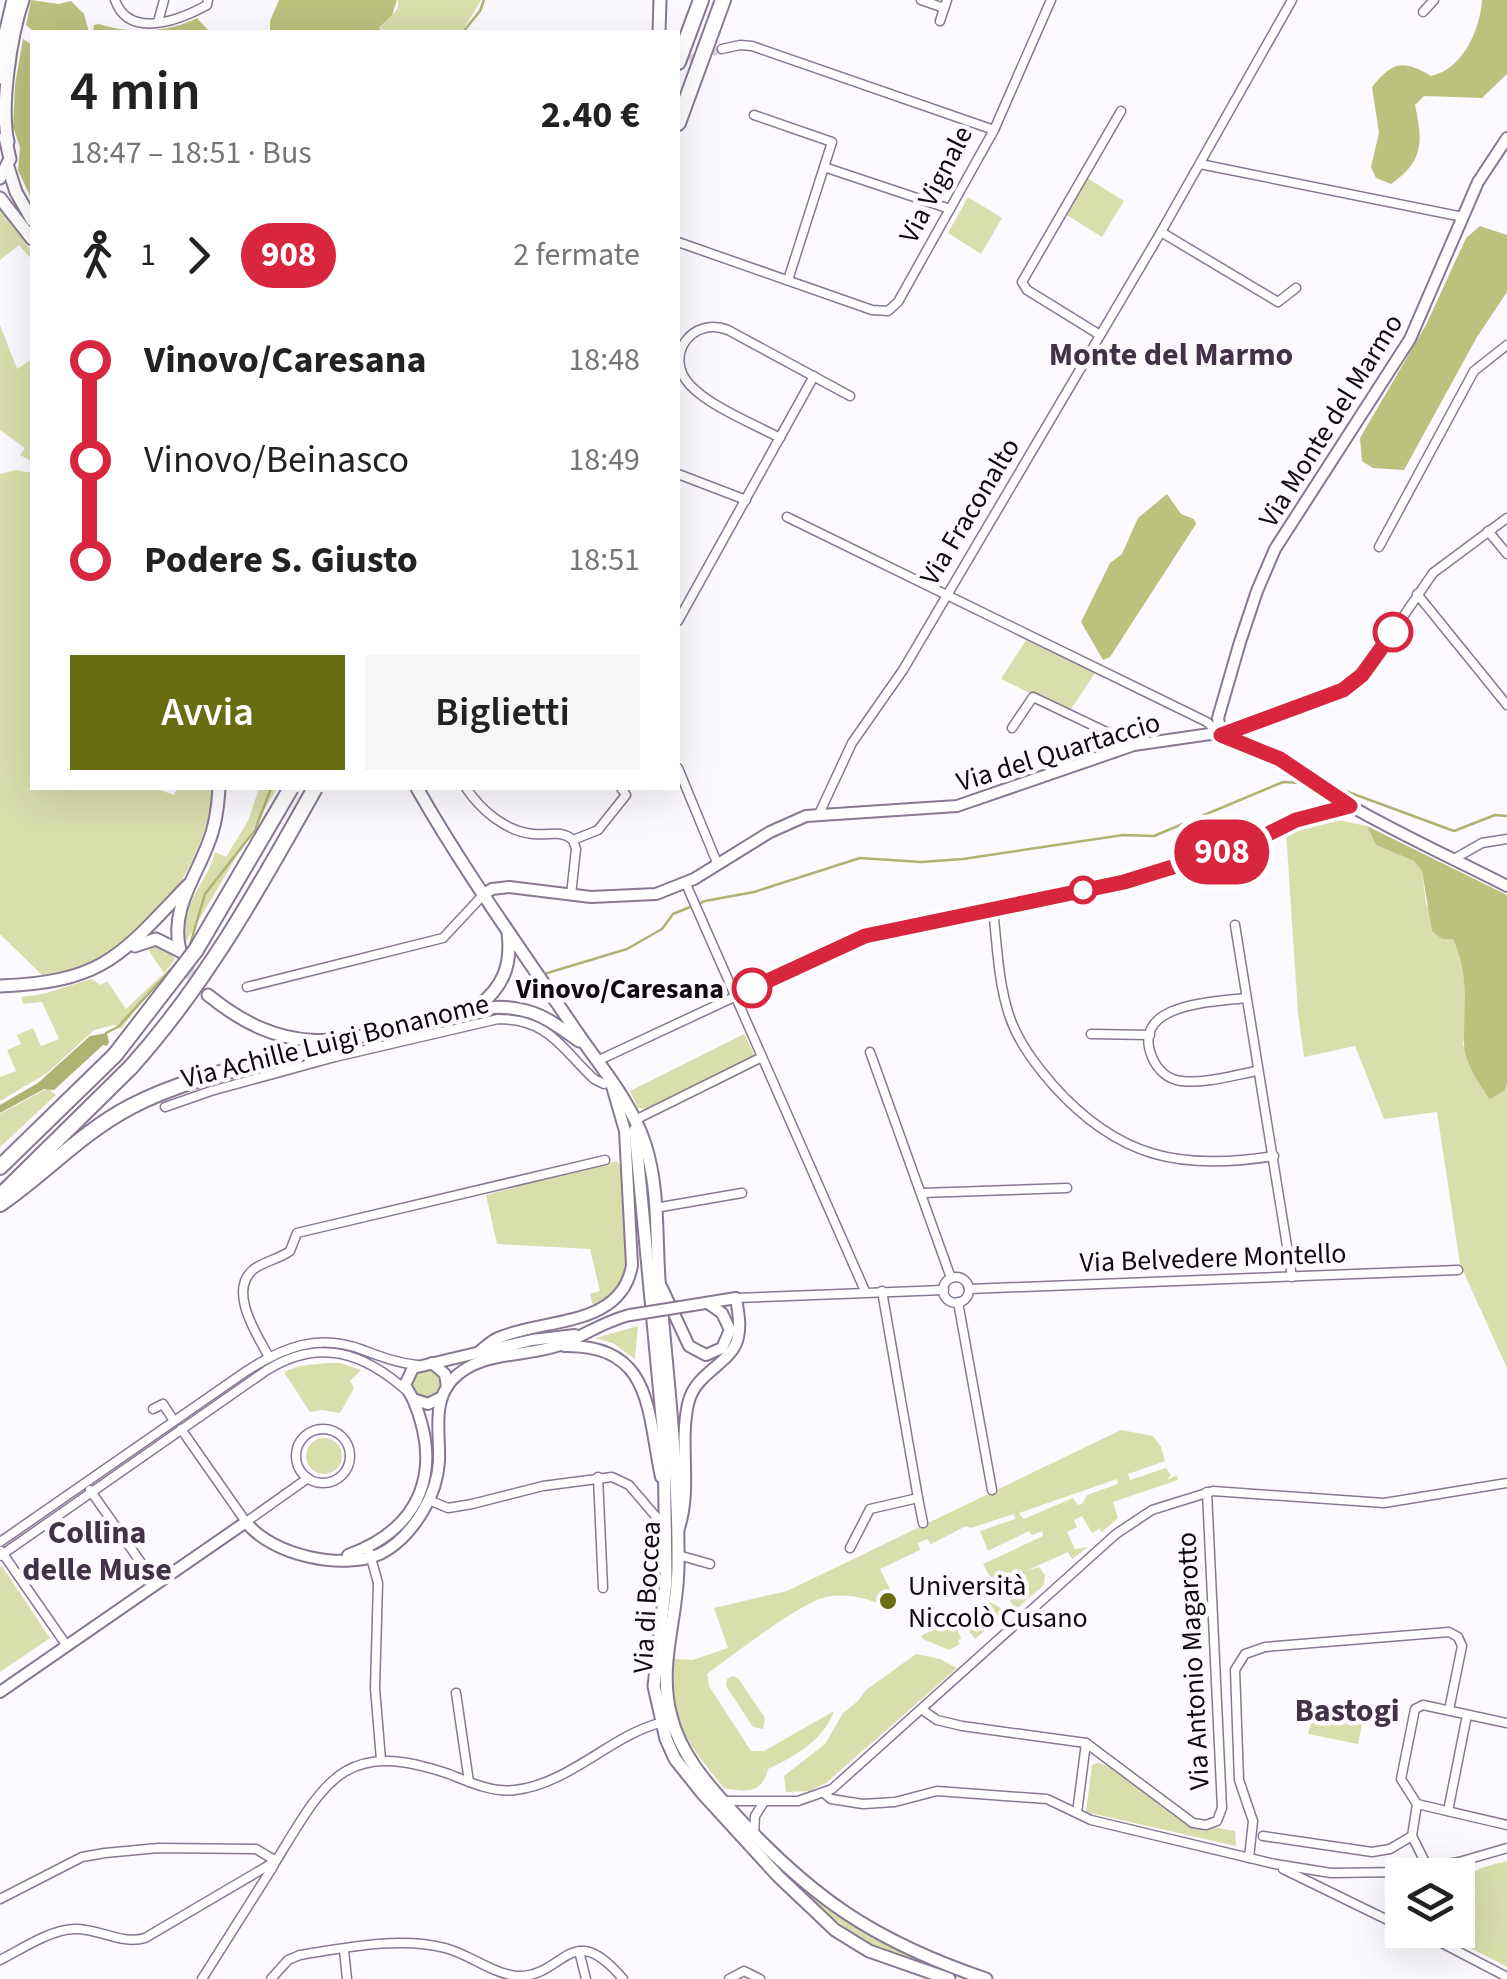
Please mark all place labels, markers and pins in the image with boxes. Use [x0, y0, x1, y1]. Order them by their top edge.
unlabelled marker [1374, 613, 1412, 651]
unlabelled marker [1070, 877, 1096, 903]
place label: Vinovo/Caresana [515, 969, 724, 1009]
marker: Vinovo/Caresana [733, 969, 771, 1007]
place label: Università Niccolò Cusano [908, 1566, 1088, 1638]
marker: Università Niccolò Cusano [877, 1590, 899, 1612]

